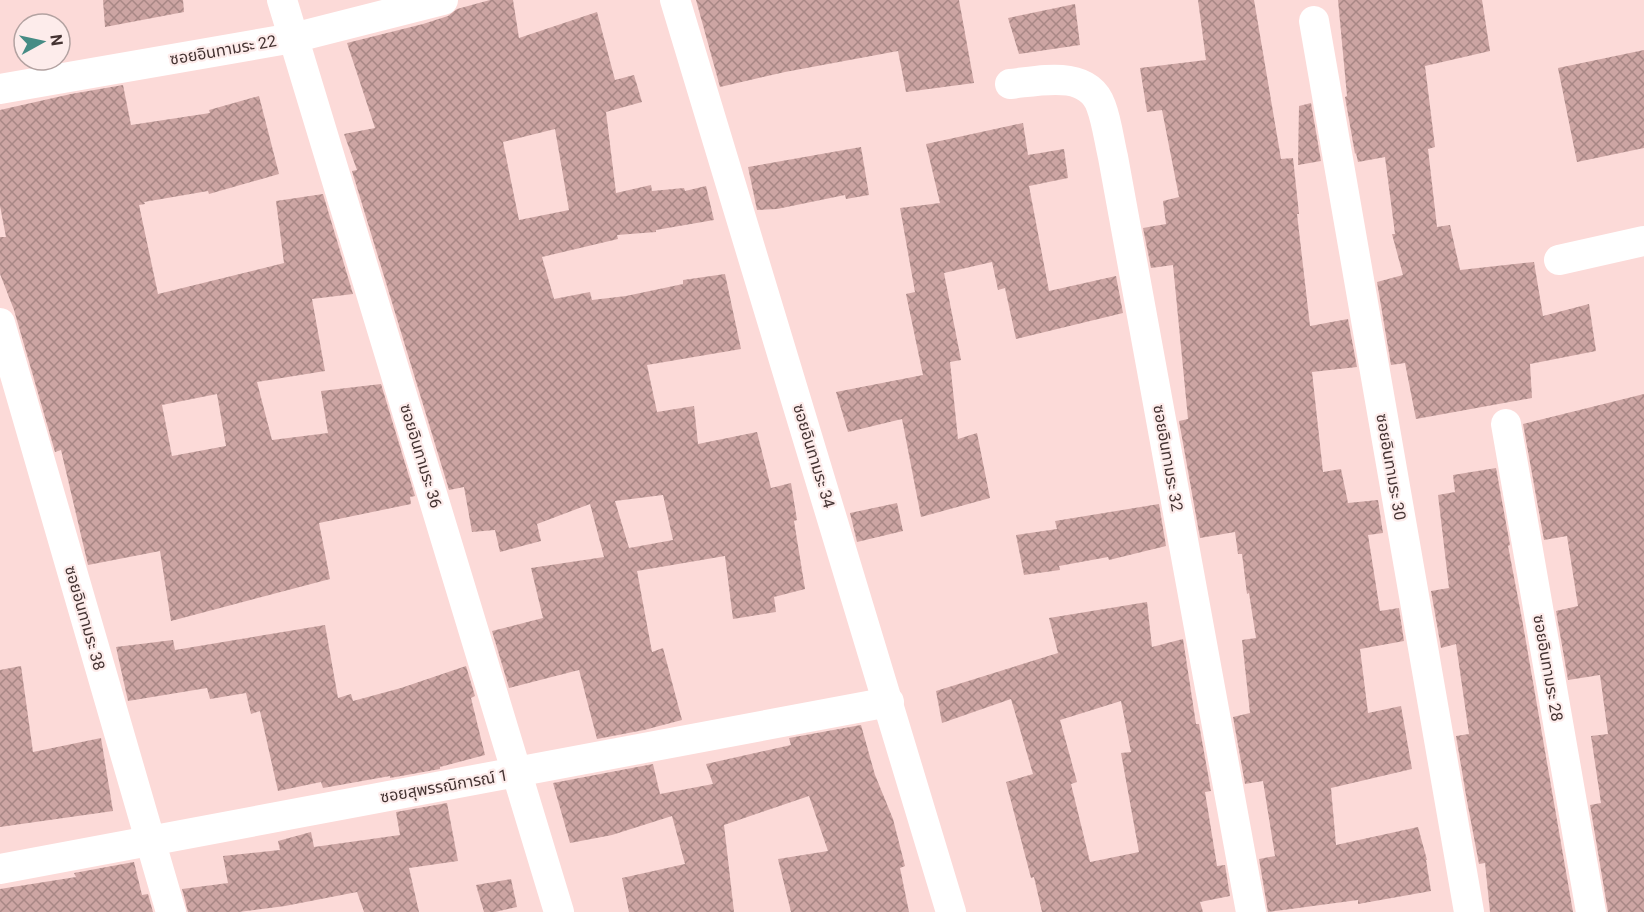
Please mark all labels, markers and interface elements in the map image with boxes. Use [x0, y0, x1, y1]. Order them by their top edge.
north arrow [12, 12, 72, 72]
street label: ซอยอินทามระ 22 [168, 31, 278, 69]
text: N [46, 33, 67, 47]
street label: ซอยอินทามระ 36 [396, 402, 446, 510]
street label: ซอยอินทามระ 34 [789, 402, 839, 510]
street label: ซอยอินทามระ 32 [1149, 403, 1187, 513]
street label: ซอยอินทามระ 30 [1372, 412, 1410, 522]
street label: ซอยอินทามระ 38 [61, 564, 109, 672]
street label: ซอยอินทามระ 28 [1529, 613, 1567, 723]
street label: ซอยสุพรรณิการณ์ 1 [379, 765, 509, 807]

